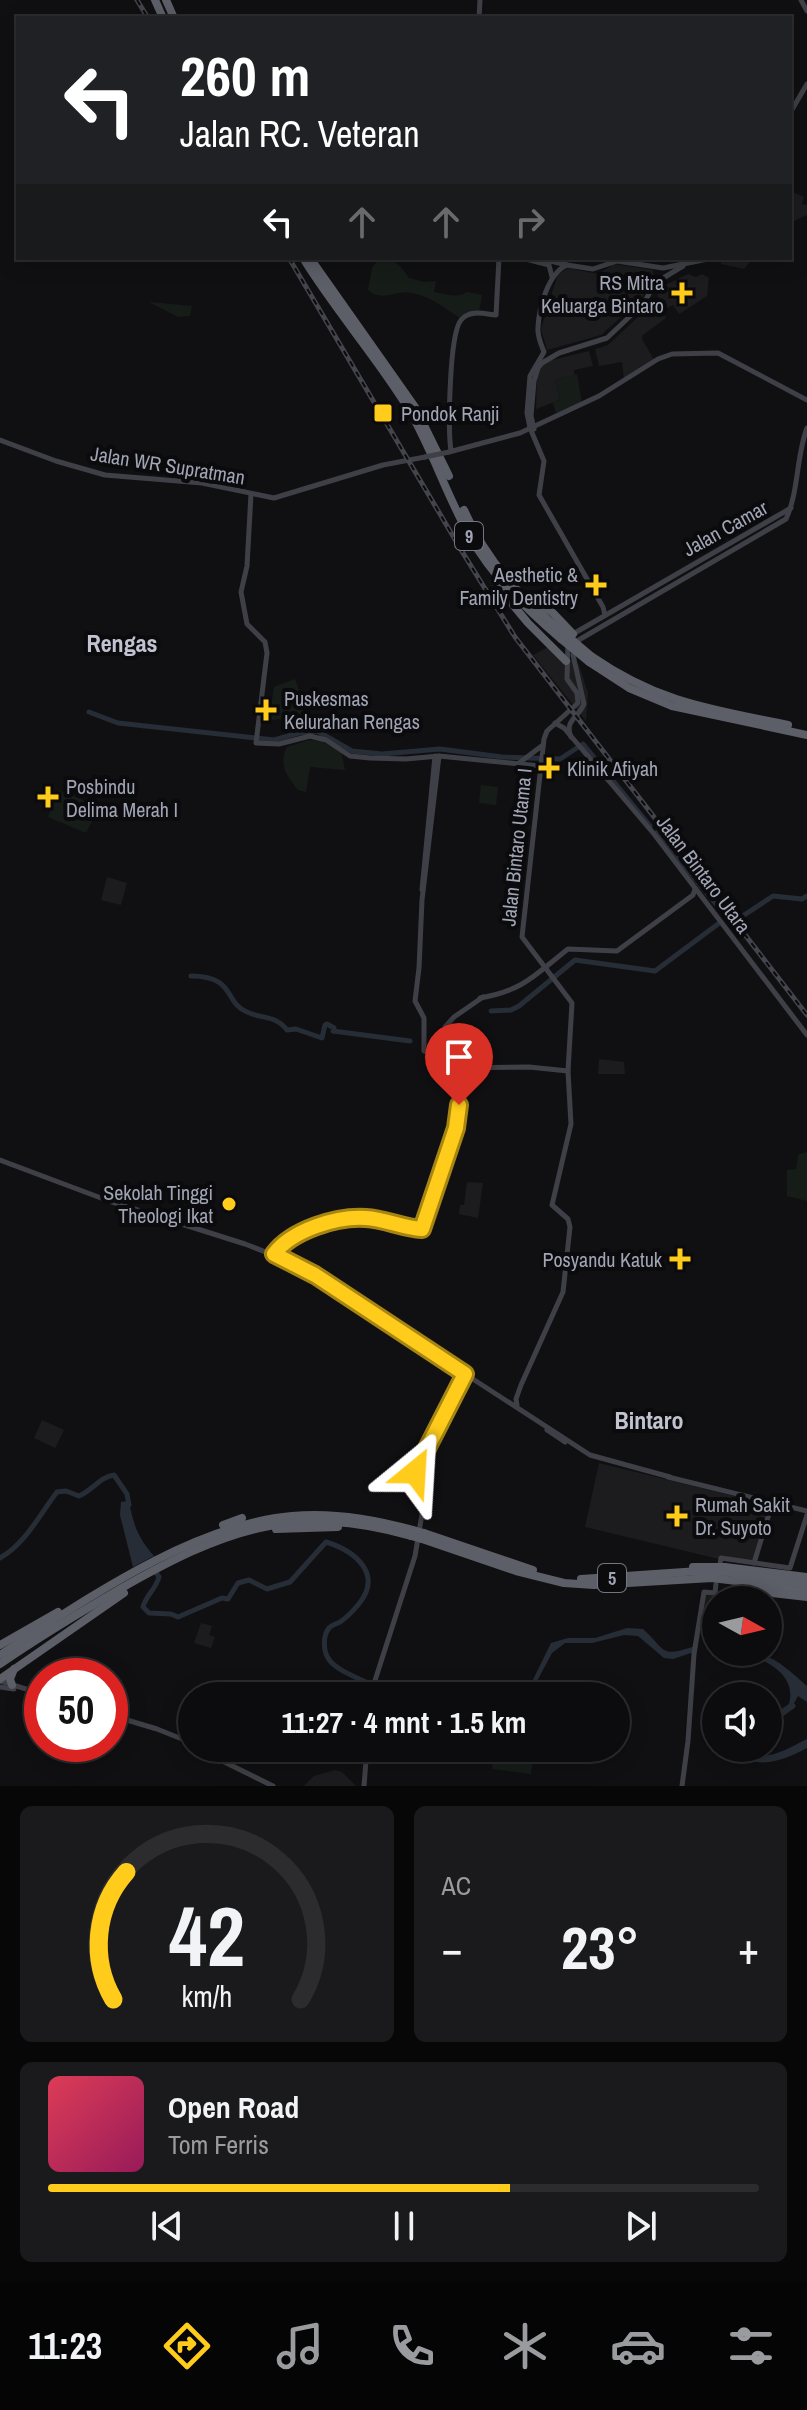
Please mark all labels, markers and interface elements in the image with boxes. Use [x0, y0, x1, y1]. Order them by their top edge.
text: 260 m [180, 38, 310, 113]
icon: left [48, 48, 152, 152]
text: Jalan RC. Veteran [180, 110, 420, 158]
icon: left [256, 200, 300, 244]
icon: ahead [340, 200, 384, 244]
icon: ahead [424, 200, 468, 244]
icon: right [508, 200, 552, 244]
place label: RS Mitra Keluarga Bintaro [541, 269, 664, 319]
marker: RS Mitra Keluarga Bintaro [671, 282, 693, 304]
place label: Pondok Ranji [401, 400, 499, 427]
marker: Pondok Ranji [372, 402, 394, 424]
street label: Jalan WR Supratman [89, 439, 247, 491]
street label: Jalan Camar [678, 493, 773, 562]
road number: 9 [455, 522, 483, 550]
place label: Aesthetic & Family Dentistry [459, 561, 579, 611]
marker: Aesthetic & Family Dentistry [585, 574, 607, 596]
district label: Rengas [86, 627, 158, 659]
place label: Puskesmas Kelurahan Rengas [284, 685, 420, 735]
marker: Puskesmas Kelurahan Rengas [255, 699, 277, 721]
place label: Klinik Afiyah [567, 755, 658, 782]
marker: Klinik Afiyah [538, 757, 560, 779]
street label: Jalan Bintaro Utama I [494, 767, 538, 927]
place label: Posbindu Delima Merah I [66, 773, 178, 823]
marker: Posbindu Delima Merah I [37, 786, 59, 808]
street label: Jalan Bintaro Utara [651, 809, 757, 939]
pin [425, 1023, 493, 1105]
icon: arrive [437, 1035, 481, 1079]
place label: Sekolah Tinggi Theologi Ikat [103, 1179, 213, 1229]
marker: Sekolah Tinggi Theologi Ikat [220, 1195, 238, 1213]
place label: Posyandu Katuk [543, 1246, 663, 1273]
marker: Posyandu Katuk [669, 1248, 691, 1270]
district label: Bintaro [615, 1404, 683, 1436]
position arrow [373, 1430, 457, 1514]
place label: Rumah Sakit Dr. Suyoto [695, 1491, 790, 1541]
marker: Rumah Sakit Dr. Suyoto [666, 1505, 688, 1527]
road number: 5 [598, 1564, 626, 1592]
north arrow [702, 1586, 782, 1666]
map controls [702, 1586, 782, 1762]
speed limit sign: 50 [24, 1658, 128, 1762]
button: sound [702, 1682, 782, 1762]
text: 11:27 · 4 mnt · 1.5 km [282, 1702, 526, 1742]
text: AC [442, 1868, 471, 1903]
text: 42 [169, 1880, 245, 1992]
text: 23° [561, 1907, 640, 1988]
text: − [442, 1918, 463, 1978]
text: + [738, 1918, 759, 1978]
text: km/h [181, 1977, 232, 2016]
text: Open Road [168, 2087, 299, 2127]
text: Tom Ferris [168, 2127, 269, 2162]
icon: previous [145, 2204, 189, 2248]
icon: pause [382, 2204, 426, 2248]
icon: next [619, 2204, 663, 2248]
icon: directions [159, 2318, 215, 2374]
icon: music [272, 2318, 328, 2374]
icon: phone [384, 2318, 440, 2374]
icon: climate [497, 2318, 553, 2374]
icon: car [610, 2318, 666, 2374]
icon: filters [723, 2318, 779, 2374]
text: 11:23 [28, 2322, 102, 2370]

